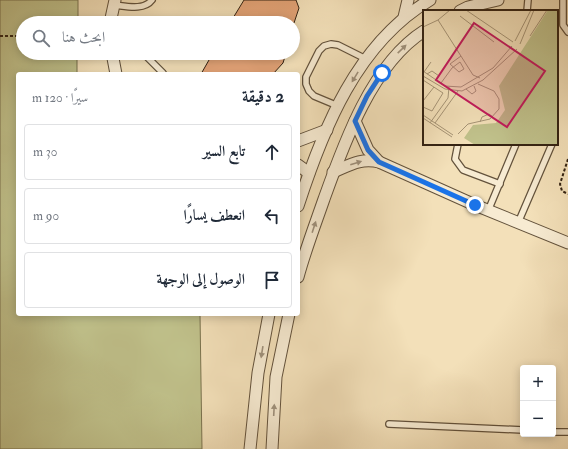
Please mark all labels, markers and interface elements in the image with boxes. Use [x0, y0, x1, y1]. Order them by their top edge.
inset map [423, 10, 558, 145]
search box [16, 16, 300, 60]
icon: search [30, 27, 52, 49]
text: ابحث هنا [62, 28, 105, 47]
one-way arrow [397, 44, 407, 54]
route start [373, 64, 391, 82]
one-way arrow [351, 71, 358, 83]
text: 2 دقيقة [242, 86, 284, 107]
text: سيرًا · 120 m [32, 90, 88, 106]
icon: ahead [261, 141, 283, 163]
text: تابع السير [203, 142, 245, 161]
text: 30 m [33, 144, 58, 160]
one-way arrow [350, 160, 362, 166]
route end [466, 196, 484, 214]
icon: left [261, 205, 283, 227]
text: انعطف يسارًا [184, 206, 245, 225]
text: 90 m [33, 208, 59, 224]
one-way arrow [311, 221, 317, 233]
icon: arrive [261, 269, 283, 291]
text: الوصول إلى الوجهة [157, 270, 245, 289]
one-way arrow [259, 346, 265, 358]
map controls [520, 365, 556, 437]
button: + [520, 365, 556, 401]
button: − [520, 401, 556, 437]
one-way arrow [271, 403, 277, 416]

